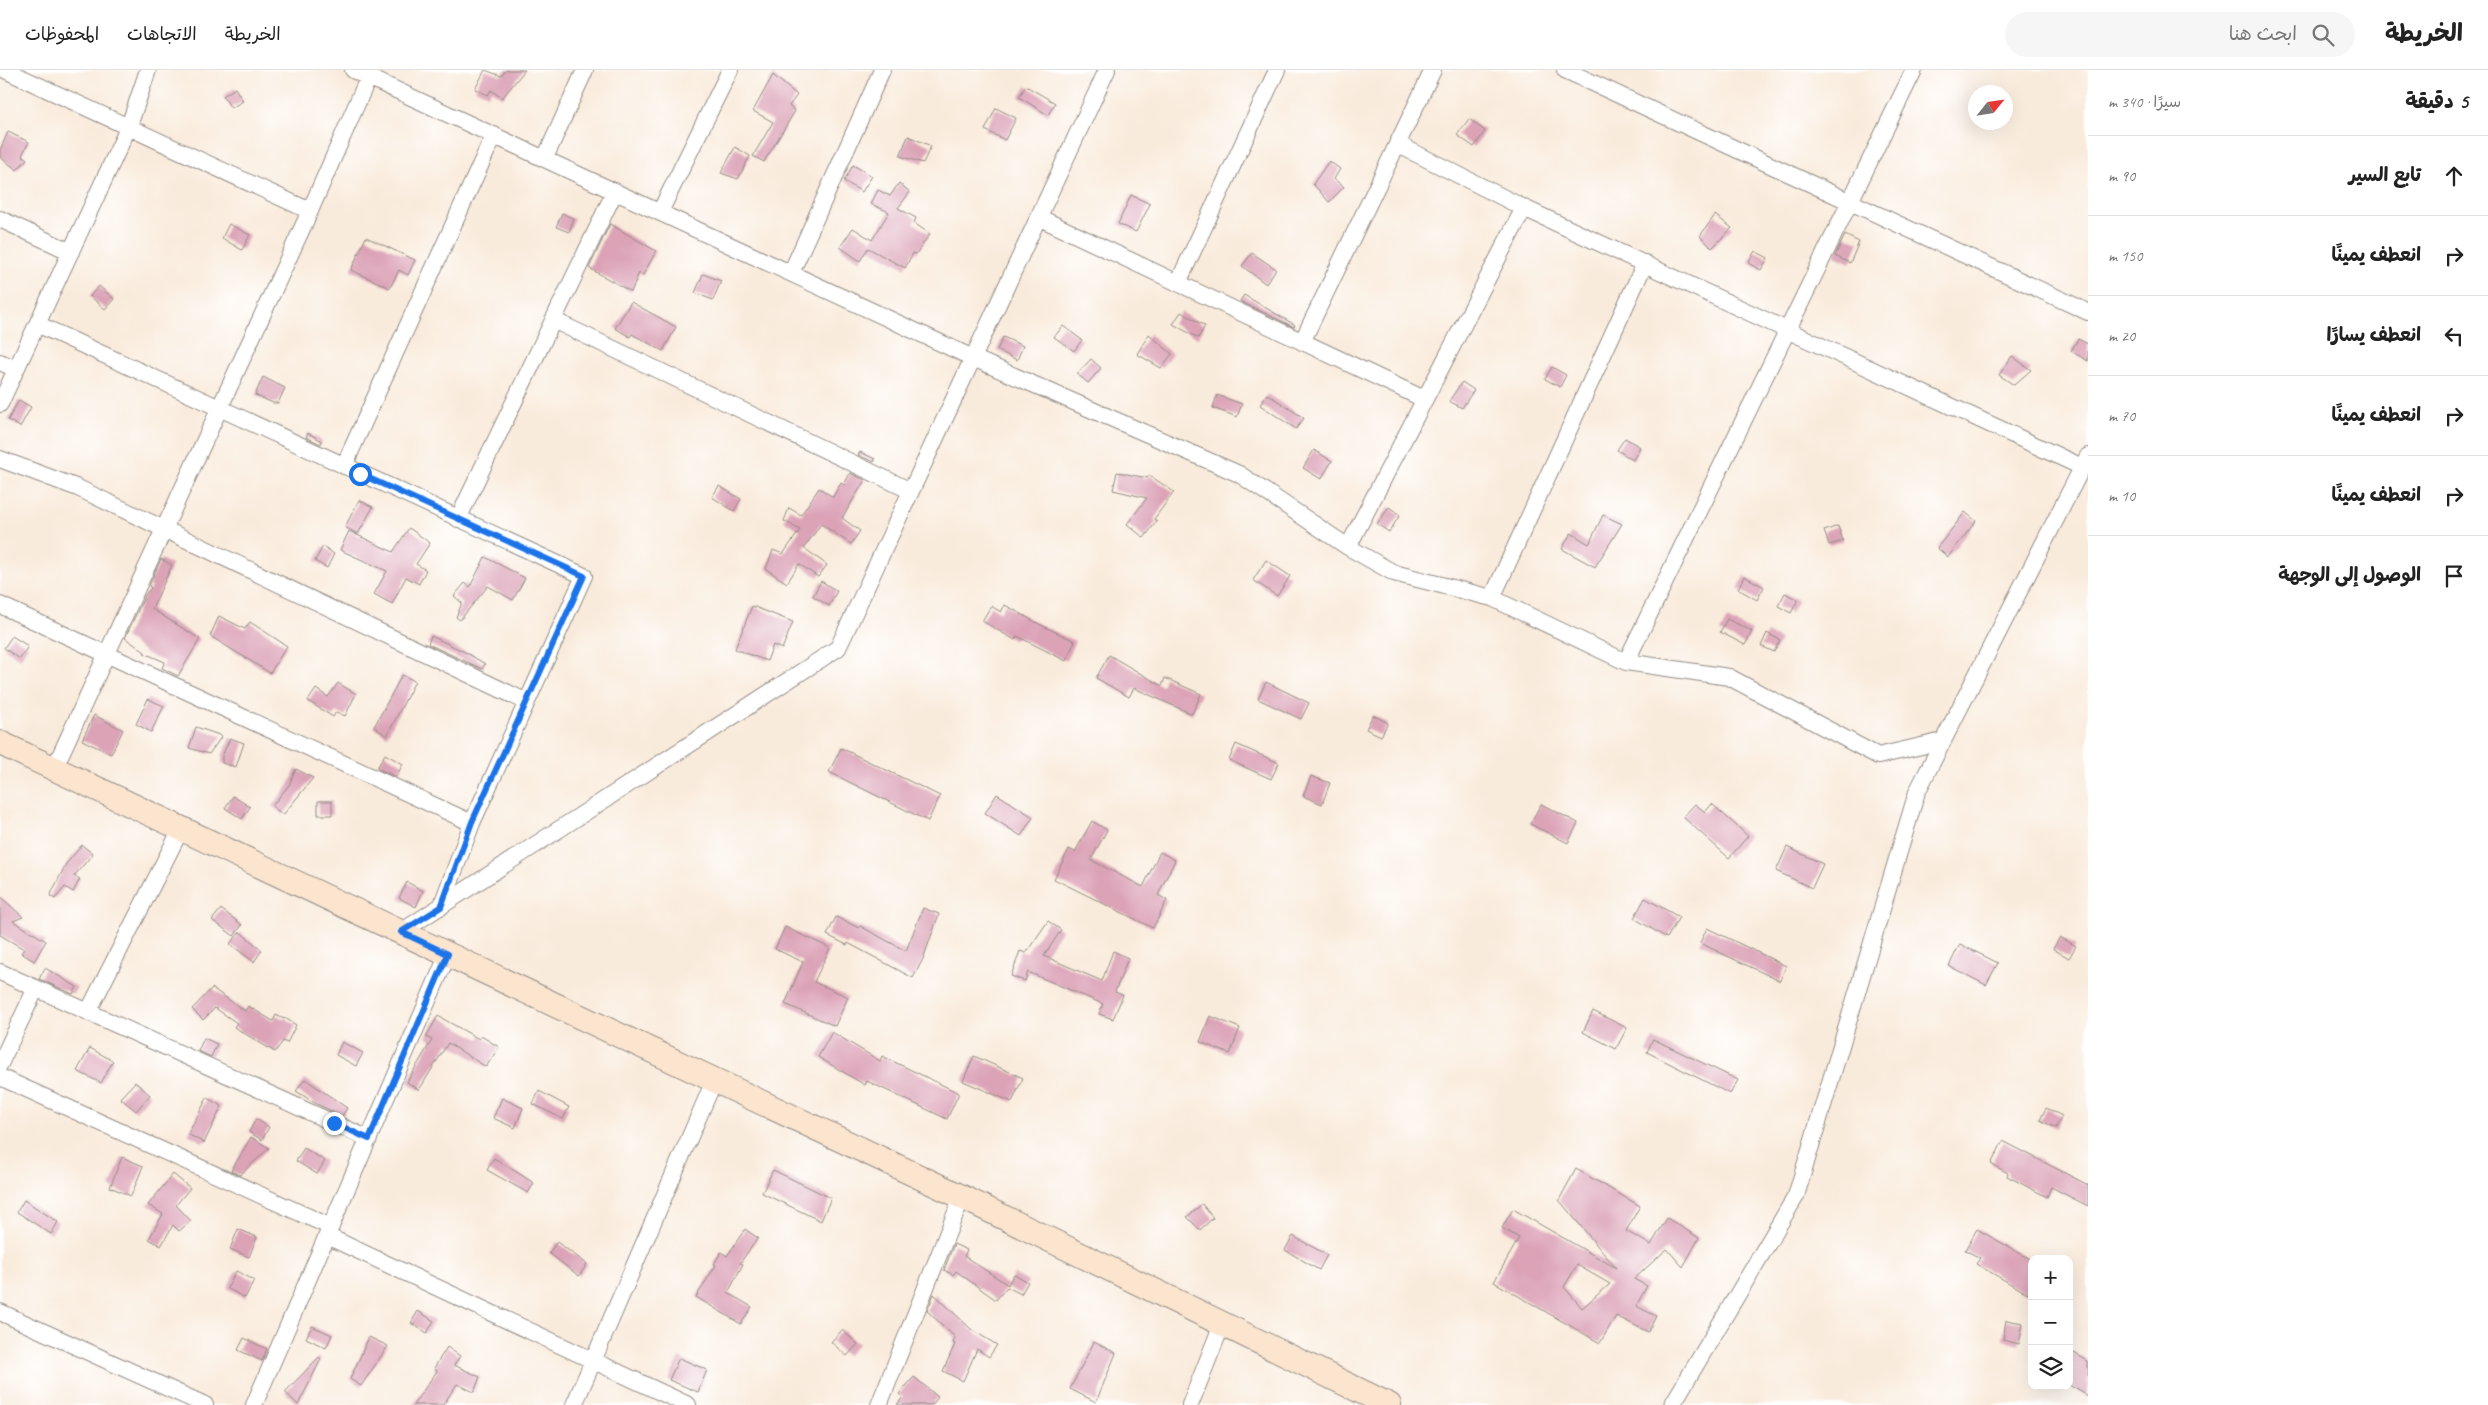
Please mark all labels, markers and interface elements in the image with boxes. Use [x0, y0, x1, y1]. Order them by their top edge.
search box [2005, 12, 2355, 57]
text: الخريطة [2385, 18, 2463, 48]
icon: search [2309, 21, 2337, 49]
text: ابحث هنا [2229, 22, 2297, 46]
text: المحفوظات [25, 23, 99, 45]
text: الاتجاهات [127, 23, 197, 45]
text: الخريطة [225, 23, 281, 45]
north arrow [1968, 85, 2013, 130]
text: 5 دقيقة [2405, 88, 2468, 114]
text: سيرًا · 340 m [2108, 92, 2181, 112]
icon: ahead [2440, 162, 2468, 190]
text: تابع السير [2349, 163, 2421, 187]
text: 90 m [2108, 166, 2135, 186]
icon: right [2440, 242, 2468, 270]
text: انعطف يمينًا [2332, 243, 2421, 267]
text: 150 m [2108, 246, 2142, 266]
icon: left [2440, 322, 2468, 350]
text: انعطف يسارًا [2327, 323, 2421, 347]
text: 20 m [2108, 326, 2135, 346]
icon: right [2440, 402, 2468, 430]
text: انعطف يمينًا [2332, 403, 2421, 427]
text: 70 m [2108, 406, 2135, 426]
route start [349, 463, 372, 486]
icon: right [2440, 482, 2468, 510]
text: انعطف يمينًا [2332, 483, 2421, 507]
text: 10 m [2108, 486, 2135, 506]
icon: arrive [2440, 562, 2468, 590]
text: الوصول إلى الوجهة [2278, 563, 2421, 587]
route end [323, 1112, 346, 1135]
map controls [2028, 1255, 2073, 1390]
button: + [2028, 1255, 2073, 1300]
button: − [2028, 1300, 2073, 1345]
button: layers [2028, 1345, 2073, 1390]

